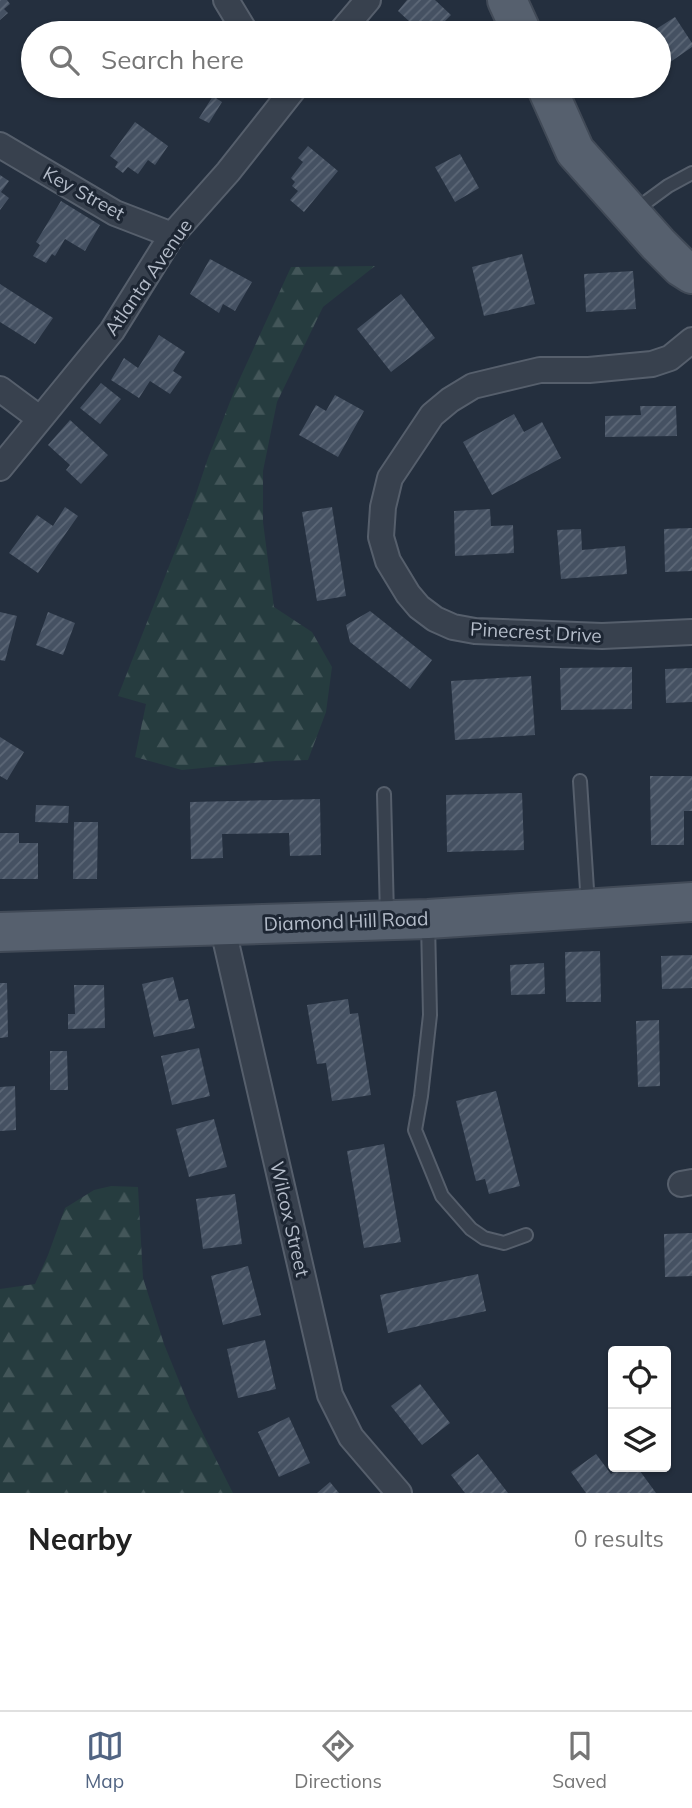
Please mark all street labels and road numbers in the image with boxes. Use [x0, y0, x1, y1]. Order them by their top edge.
street label: Key Street [39, 161, 129, 225]
street label: Atlanta Avenue [99, 214, 197, 340]
street label: Pinecrest Drive [470, 617, 602, 647]
street label: Diamond Hill Road [263, 906, 429, 936]
street label: Wilcox Street [265, 1159, 315, 1279]

